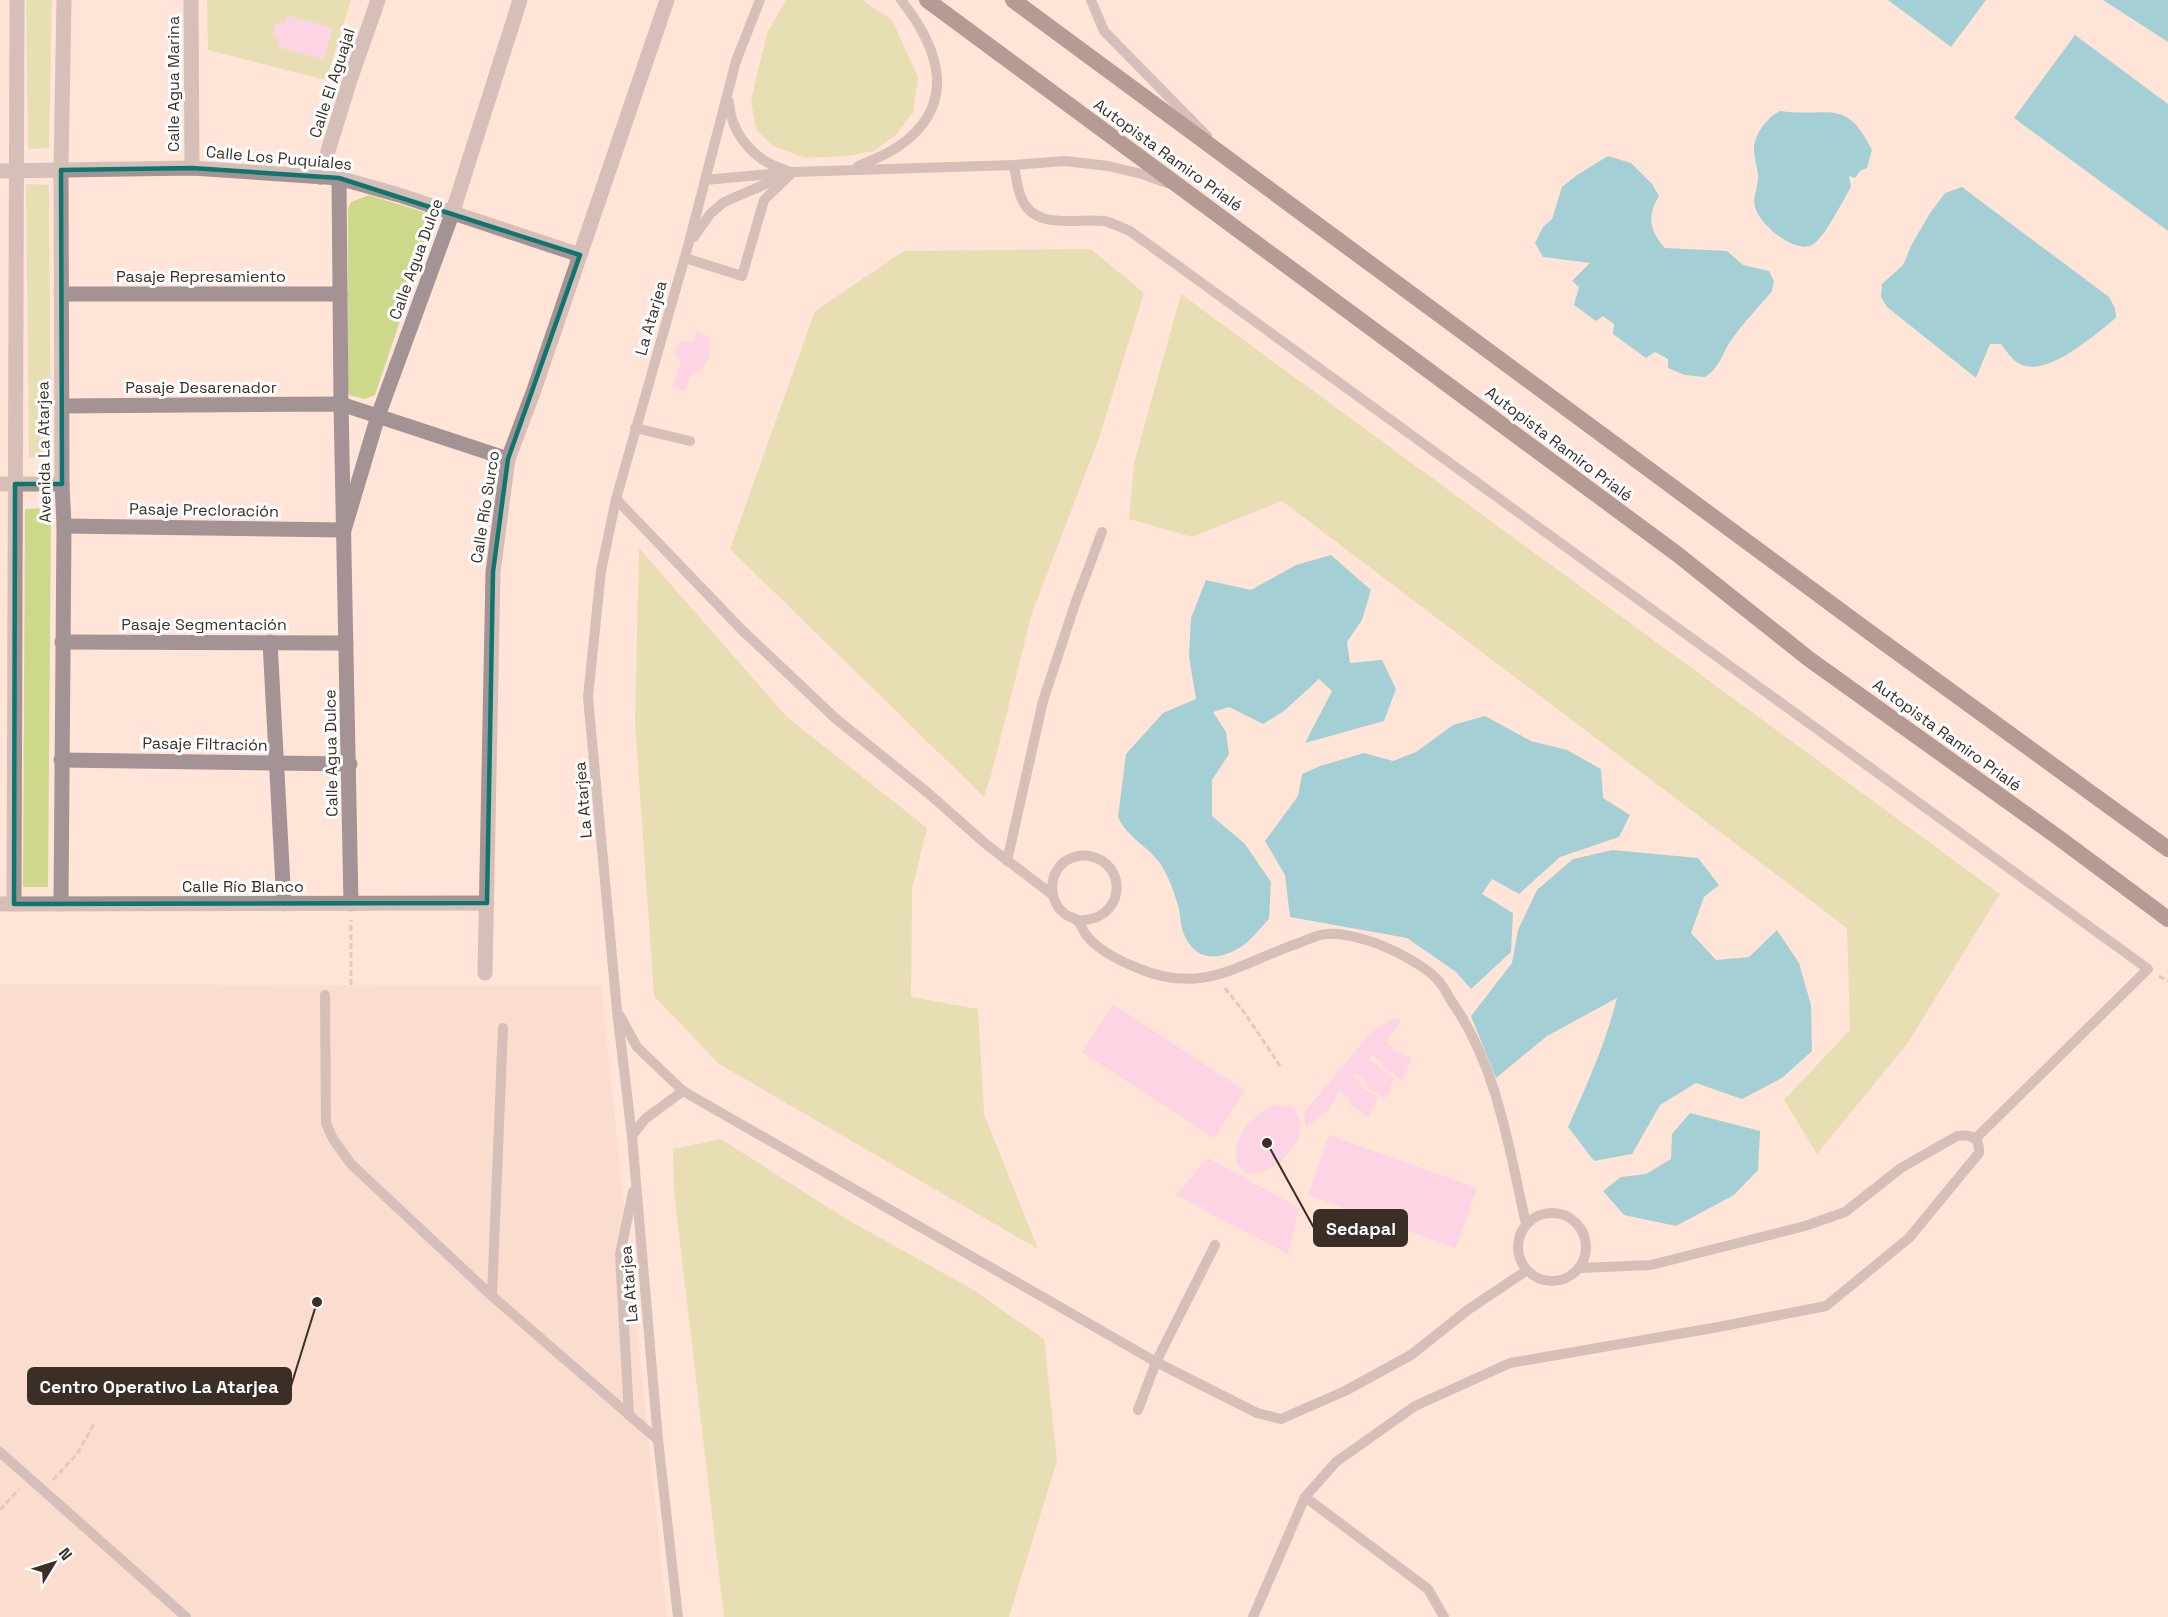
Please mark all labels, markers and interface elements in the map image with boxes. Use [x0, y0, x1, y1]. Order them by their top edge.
street label: Calle Agua Marina [163, 16, 184, 152]
street label: Calle El Aguajal [304, 25, 360, 141]
street label: Autopista Ramiro Prialé [1089, 94, 1247, 216]
street label: Calle Los Puquiales [205, 141, 353, 175]
street label: Calle Agua Dulce [384, 196, 448, 322]
street label: Pasaje Represamiento [116, 266, 286, 287]
street label: La Atarjea [630, 278, 672, 358]
street label: Pasaje Desarenador [125, 377, 277, 398]
street label: Avenida La Atarjea [32, 381, 56, 523]
street label: Autopista Ramiro Prialé [1481, 382, 1637, 506]
street label: Calle Río Surco [466, 449, 504, 565]
street label: Pasaje Precloración [129, 498, 279, 522]
street label: Pasaje Segmentación [121, 614, 287, 635]
street label: Autopista Ramiro Prialé [1868, 674, 2026, 796]
street label: Calle Agua Dulce [319, 689, 343, 817]
street label: Pasaje Filtración [142, 732, 268, 756]
street label: La Atarjea [569, 761, 597, 839]
street label: Calle Río Blanco [182, 876, 304, 897]
callout: Sedapal [1314, 1210, 1407, 1246]
text: Sedapal [1326, 1217, 1396, 1240]
street label: La Atarjea [615, 1245, 643, 1323]
callout: Centro Operativo La Atarjea [28, 1368, 291, 1404]
text: Centro Operativo La Atarjea [39, 1375, 279, 1398]
north arrow [24, 1533, 84, 1593]
text: N [54, 1543, 77, 1565]

